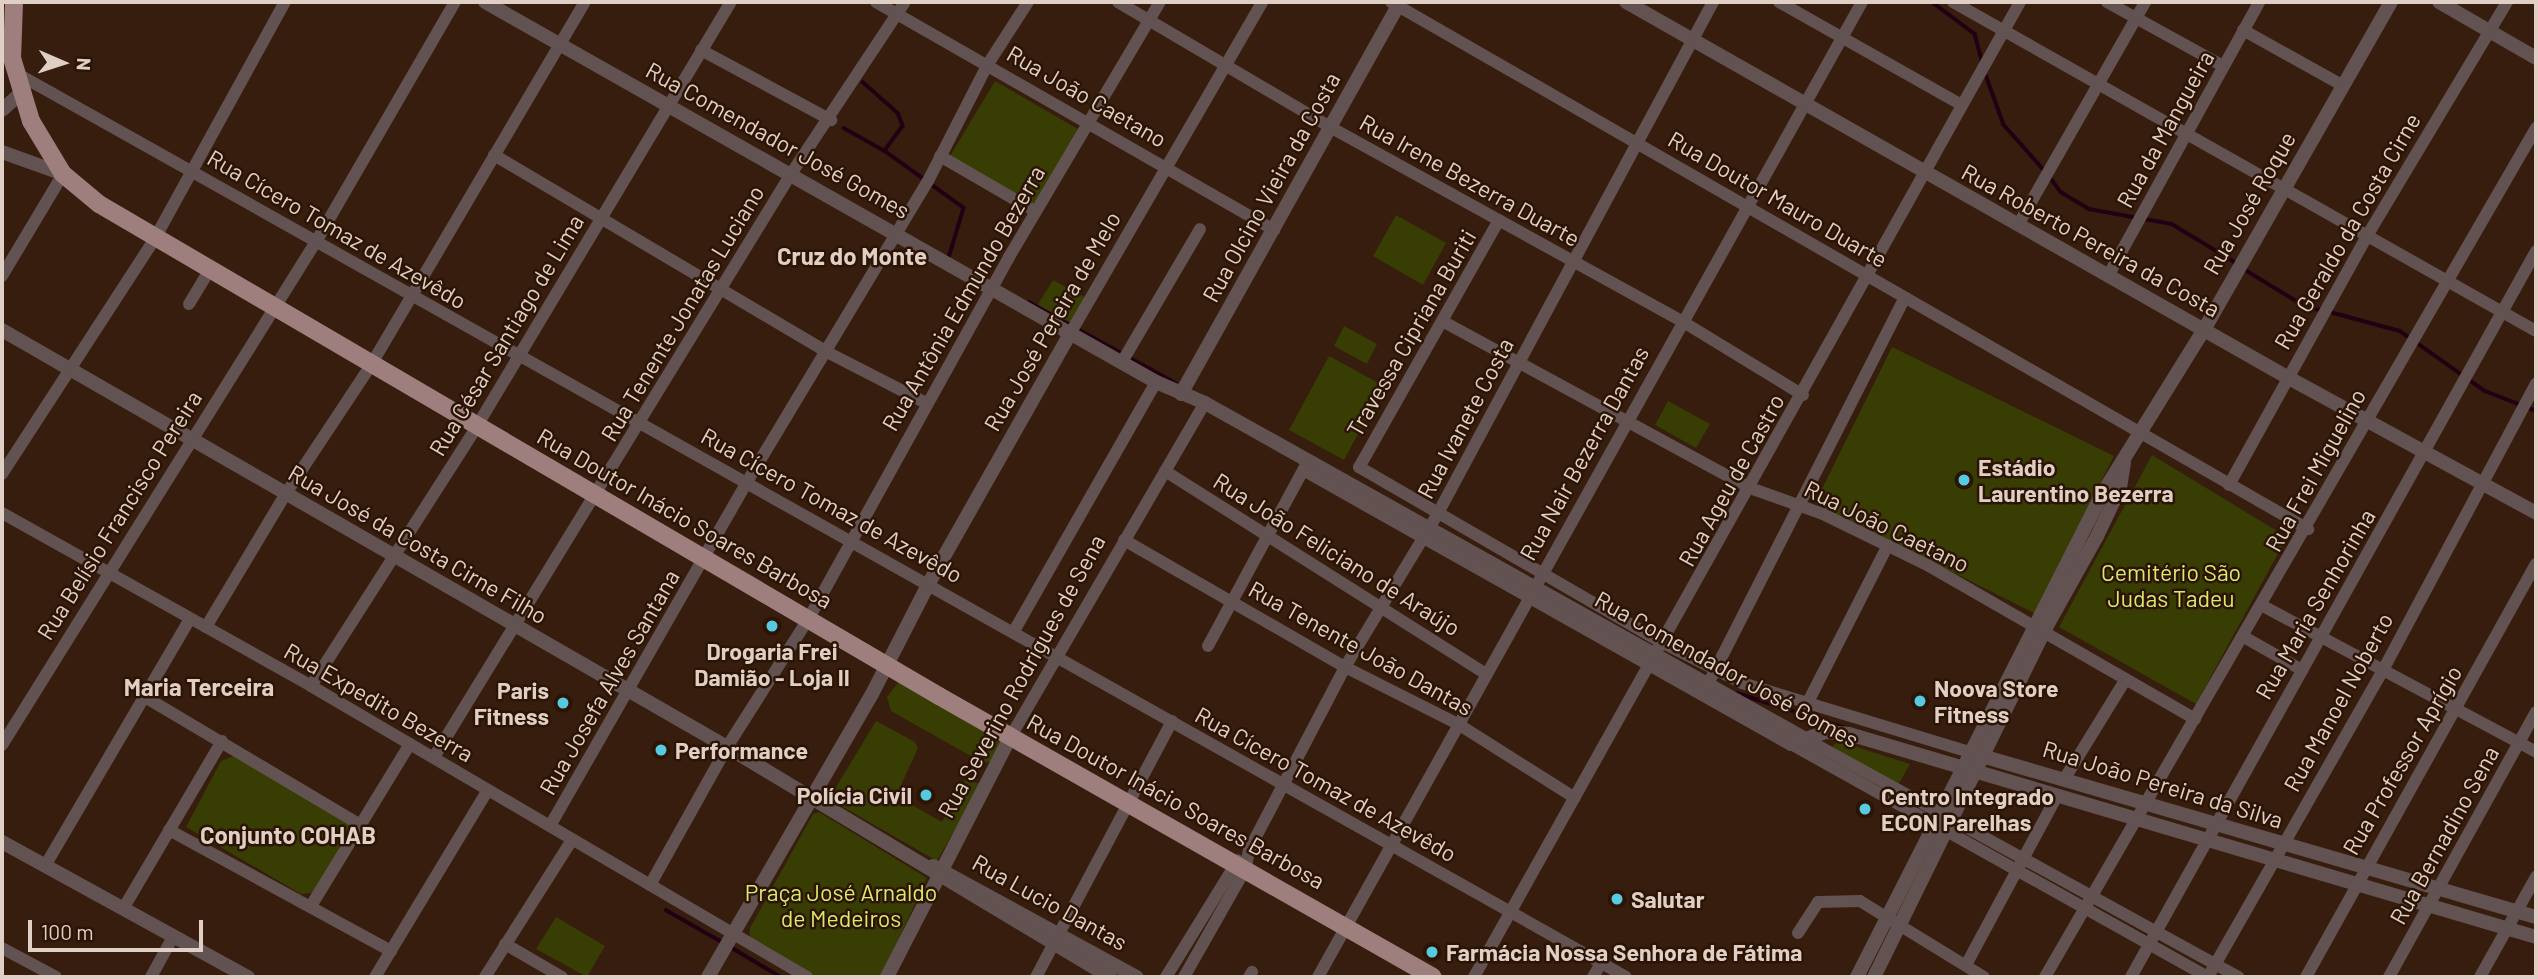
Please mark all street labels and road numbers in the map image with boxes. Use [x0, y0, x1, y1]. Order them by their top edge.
street label: Rua João Caetano [1002, 39, 1172, 153]
street label: Rua da Mangueira [2110, 46, 2220, 212]
street label: Rua Comendador José Gomes [641, 56, 915, 224]
street label: Rua Olcino Vieira da Costa [1196, 67, 1346, 307]
street label: Rua Irene Bezerra Duarte [1355, 108, 1585, 252]
street label: Rua Geraldo da Costa Cirne [2268, 108, 2426, 354]
street label: Rua Doutor Mauro Duarte [1664, 125, 1892, 273]
street label: Rua José Roque [2197, 127, 2301, 279]
street label: Rua Cícero Tomaz de Azevêdo [203, 143, 471, 315]
street label: Rua Roberto Pereira da Costa [1957, 157, 2225, 323]
street label: Rua Antônia Edmundo Bezerra [876, 161, 1050, 435]
street label: Rua Tenente Jonatas Luciano [595, 180, 769, 446]
street label: Rua José Pereira de Melo [978, 206, 1126, 436]
street label: Rua César Santiago de Lima [423, 209, 589, 461]
street label: Travessa Cipriana Buriti [1340, 224, 1482, 442]
street label: Rua Ivanete Costa [1411, 333, 1519, 503]
street label: Rua Nair Bezerra Dantas [1514, 341, 1654, 565]
street label: Rua Frei Miguelino [2259, 384, 2371, 556]
street label: Rua Belísio Francisco Pereira [31, 385, 207, 645]
street label: Rua Ageu de Castro [1672, 389, 1790, 571]
street label: Rua Doutor Inácio Soares Barbosa [533, 422, 837, 614]
street label: Rua Cícero Tomaz de Azevêdo [697, 422, 967, 588]
street label: Rua José da Costa Cirne Filho [284, 459, 552, 629]
street label: Rua João Feliciano de Araújo [1209, 467, 1465, 641]
street label: Rua João Caetano [1800, 474, 1974, 578]
street label: Rua Maria Senhorinha [2249, 504, 2381, 704]
street label: Rua Severino Rodrigues de Sena [931, 530, 1111, 822]
street label: Rua Josefa Alves Santana [533, 565, 685, 799]
street label: Rua Tenente João Dantas [1244, 575, 1478, 721]
street label: Rua Comendador José Gomes [1590, 585, 1864, 753]
street label: Rua Manoel Noberto [2277, 608, 2399, 796]
street label: Rua Expedito Bezerra [280, 637, 478, 767]
street label: Rua Professor Aprígio [2337, 660, 2467, 860]
street label: Rua Cícero Tomaz de Azevêdo [1191, 701, 1461, 867]
street label: Rua Doutor Inácio Soares Barbosa [1022, 707, 1330, 895]
street label: Rua João Pereira da Silva [2040, 734, 2286, 834]
street label: Rua Bernadino Sena [2384, 741, 2504, 929]
street label: Rua Lucio Dantas [968, 848, 1132, 956]

